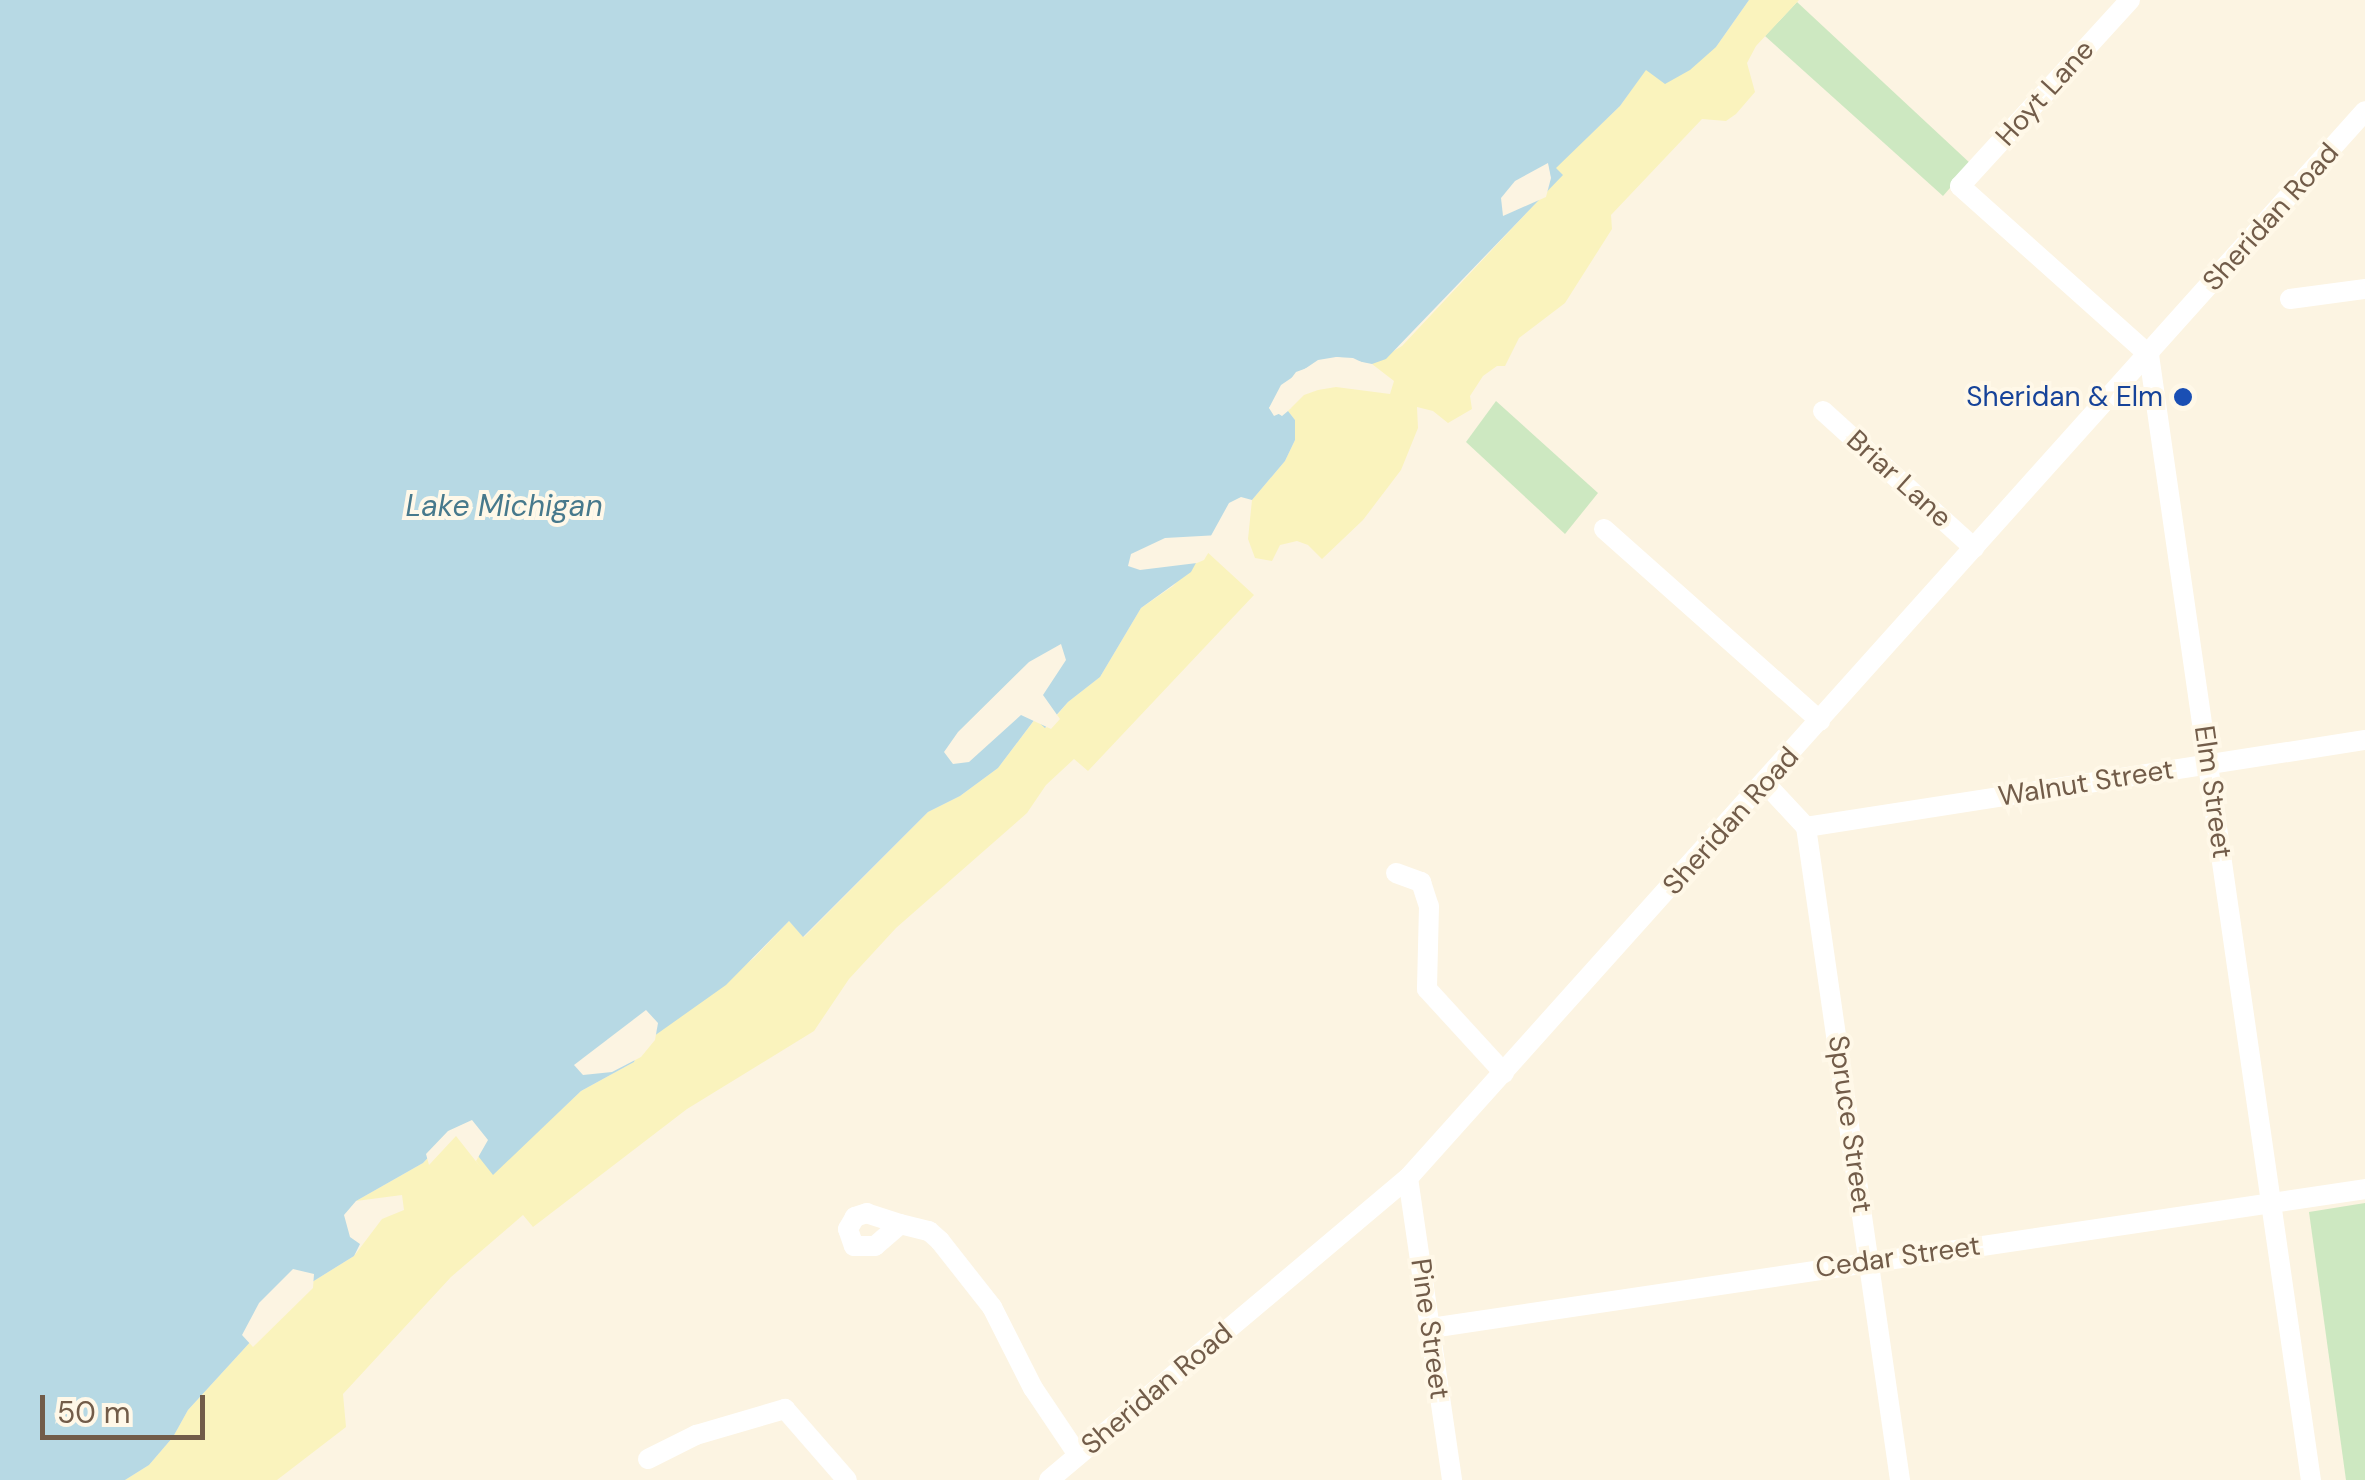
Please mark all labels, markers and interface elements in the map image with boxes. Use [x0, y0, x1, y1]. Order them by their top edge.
street label: Hoyt Lane [1989, 33, 2101, 153]
street label: Sheridan Road [2196, 136, 2346, 298]
place label: Sheridan & Elm [1966, 380, 2163, 414]
marker: Sheridan & Elm [2172, 386, 2194, 408]
street label: Briar Lane [1840, 423, 1958, 535]
water label: Lake Michigan [405, 488, 603, 524]
street label: Elm Street [2187, 723, 2239, 861]
street label: Sheridan Road [1656, 740, 1806, 902]
street label: Walnut Street [1996, 753, 2176, 813]
street label: Spruce Street [1821, 1033, 1879, 1215]
street label: Cedar Street [1814, 1229, 1982, 1285]
street label: Pine Street [1404, 1256, 1456, 1402]
street label: Sheridan Road [1075, 1316, 1239, 1462]
scale bar [45, 1375, 210, 1437]
text: 50 m [57, 1393, 131, 1432]

